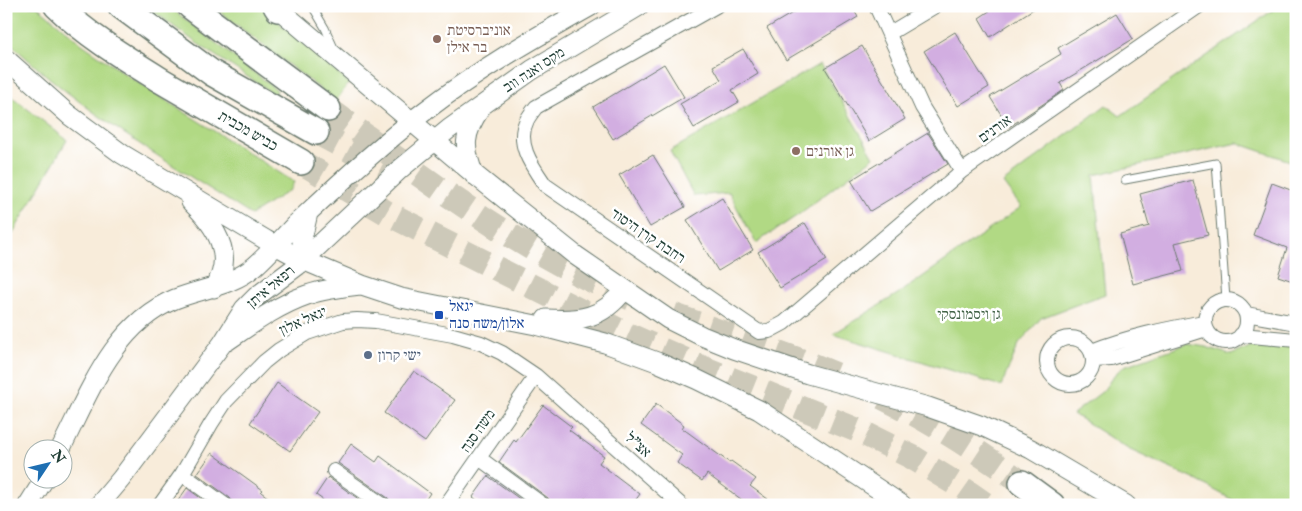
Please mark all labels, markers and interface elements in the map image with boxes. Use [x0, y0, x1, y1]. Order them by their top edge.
place label: אוניברסיטת בר אילן [447, 21, 511, 57]
marker: אוניברסיטת בר אילן [431, 33, 443, 45]
street label: מקס ואנה ווב [499, 43, 569, 97]
street label: כביש מכבית [215, 106, 281, 156]
street label: אורנים [975, 111, 1015, 147]
place label: גן אורנים [806, 142, 854, 161]
marker: גן אורנים [790, 145, 802, 157]
street label: רחבת קרן היסוד [607, 204, 689, 268]
street label: רפאל איתן [243, 261, 299, 313]
place label: יגאל אלון/משה סנה [449, 297, 525, 333]
street label: יגאל אלון [276, 302, 330, 340]
park label: גן ויסמונסקי [937, 305, 1001, 324]
marker: יגאל אלון/משה סנה [433, 309, 445, 321]
place label: ישי קרון [378, 346, 421, 365]
marker: ישי קרון [362, 349, 374, 361]
street label: משה סנה [456, 406, 500, 456]
street label: אצ"ל [621, 428, 655, 462]
north arrow [22, 438, 72, 488]
text: N [47, 446, 69, 467]

